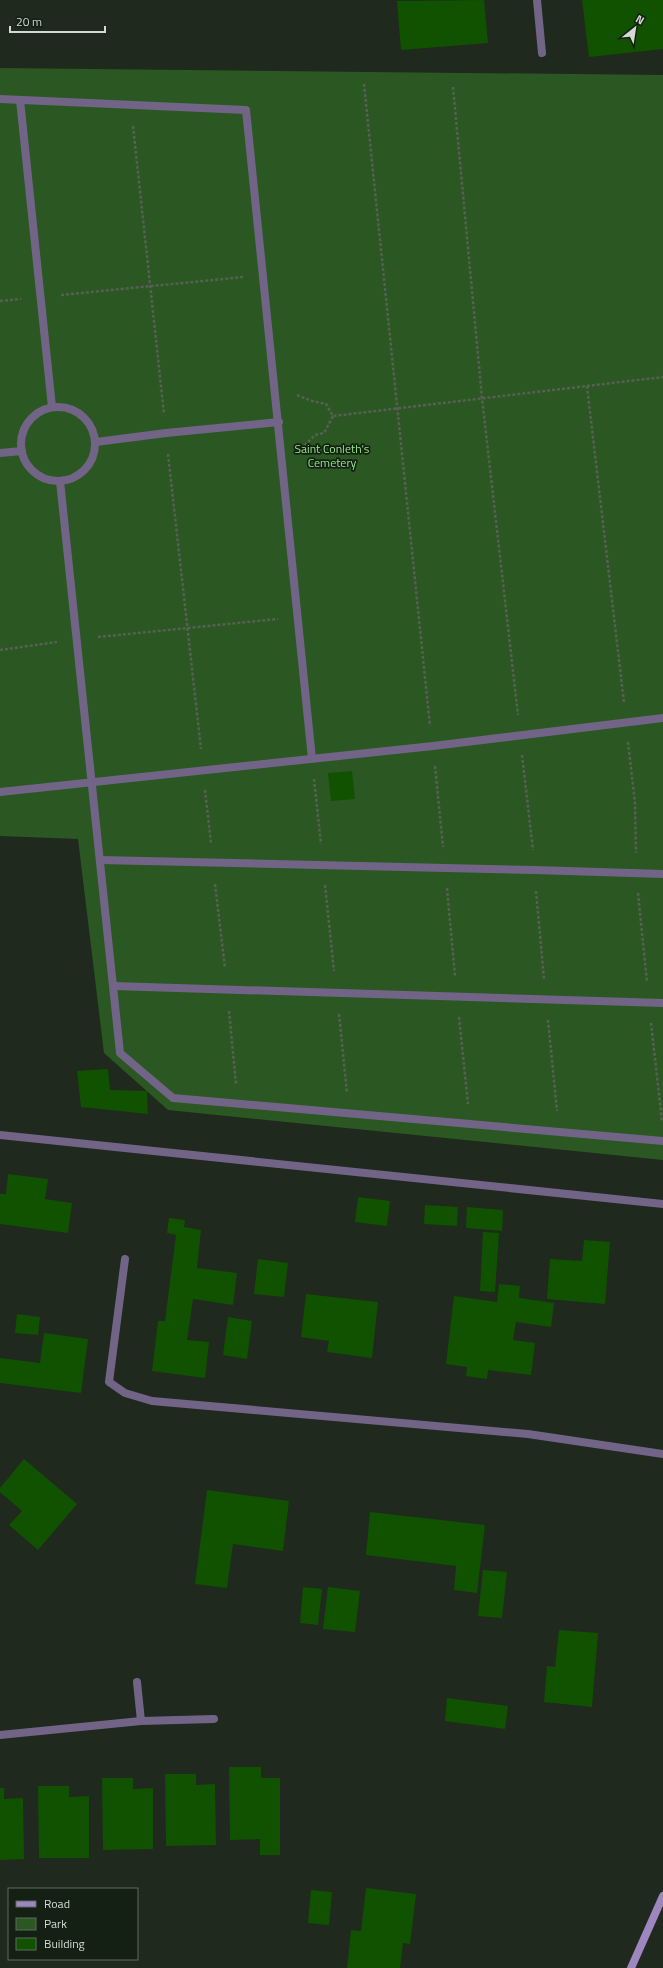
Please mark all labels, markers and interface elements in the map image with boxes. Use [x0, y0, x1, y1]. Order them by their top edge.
scale bar [10, 8, 105, 34]
north arrow [615, 8, 655, 48]
text: N [633, 11, 647, 28]
text: 20 m [16, 12, 42, 31]
park label: Saint Conleth's Cemetery [295, 439, 370, 472]
legend [8, 1888, 138, 1960]
text: Road [44, 1894, 70, 1913]
text: Park [44, 1914, 67, 1933]
text: Building [44, 1934, 85, 1953]

